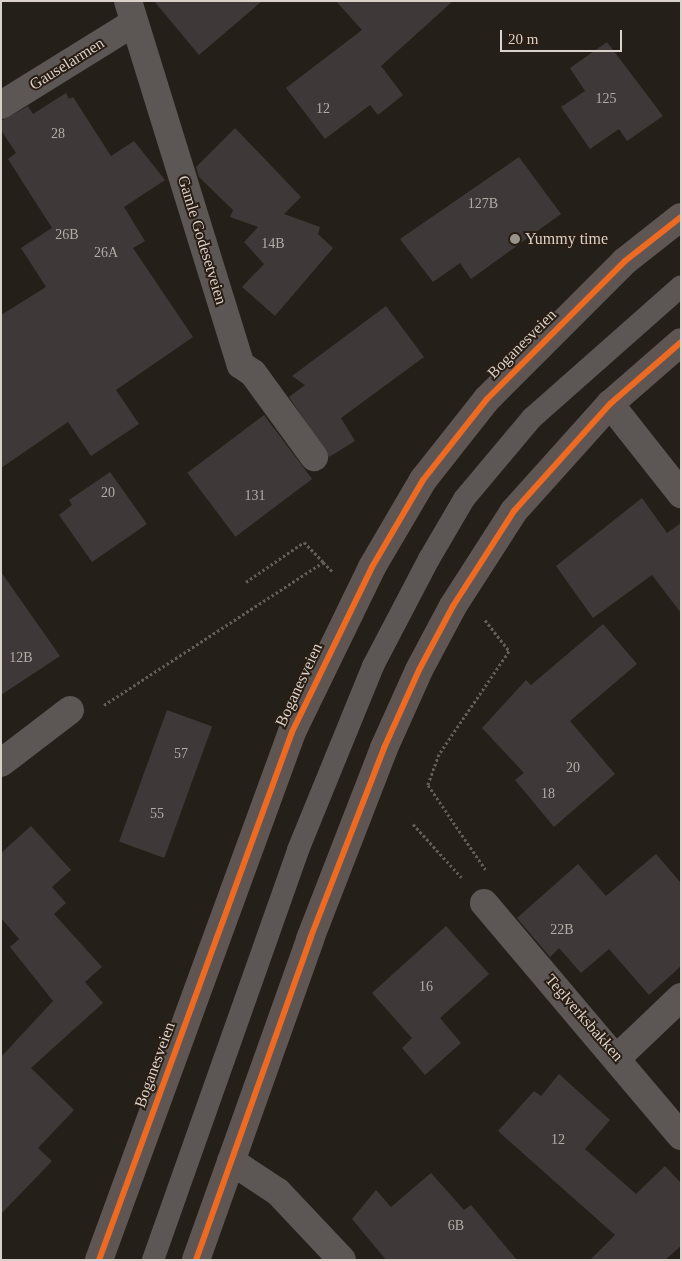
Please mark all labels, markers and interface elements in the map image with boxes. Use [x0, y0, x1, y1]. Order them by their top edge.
scale bar [502, 20, 624, 52]
text: 20 m [508, 31, 538, 47]
street label: Gauselarmen [26, 33, 108, 95]
house number: 125 [596, 91, 616, 107]
house number: 12 [316, 101, 330, 117]
house number: 28 [51, 126, 65, 142]
street label: Gamle Godesetveien [173, 173, 231, 307]
house number: 127B [468, 196, 498, 212]
house number: 26B [55, 227, 79, 243]
place label: Yummy time [525, 229, 608, 249]
marker: Yummy time [509, 233, 521, 245]
house number: 14B [261, 236, 285, 252]
house number: 26A [94, 245, 118, 261]
street label: Boganesveien [483, 305, 561, 383]
house number: 20 [101, 485, 115, 501]
house number: 131 [244, 488, 266, 504]
street label: Boganesveien [271, 640, 327, 730]
house number: 12B [9, 650, 33, 666]
house number: 57 [174, 746, 188, 762]
house number: 20 [566, 760, 580, 776]
house number: 18 [541, 786, 555, 802]
house number: 55 [150, 806, 164, 822]
house number: 22B [550, 922, 574, 938]
street label: Teglverksbakken [541, 971, 627, 1065]
house number: 16 [419, 979, 433, 995]
street label: Boganesveien [131, 1020, 179, 1110]
house number: 12 [551, 1132, 565, 1148]
house number: 6B [448, 1218, 464, 1234]

